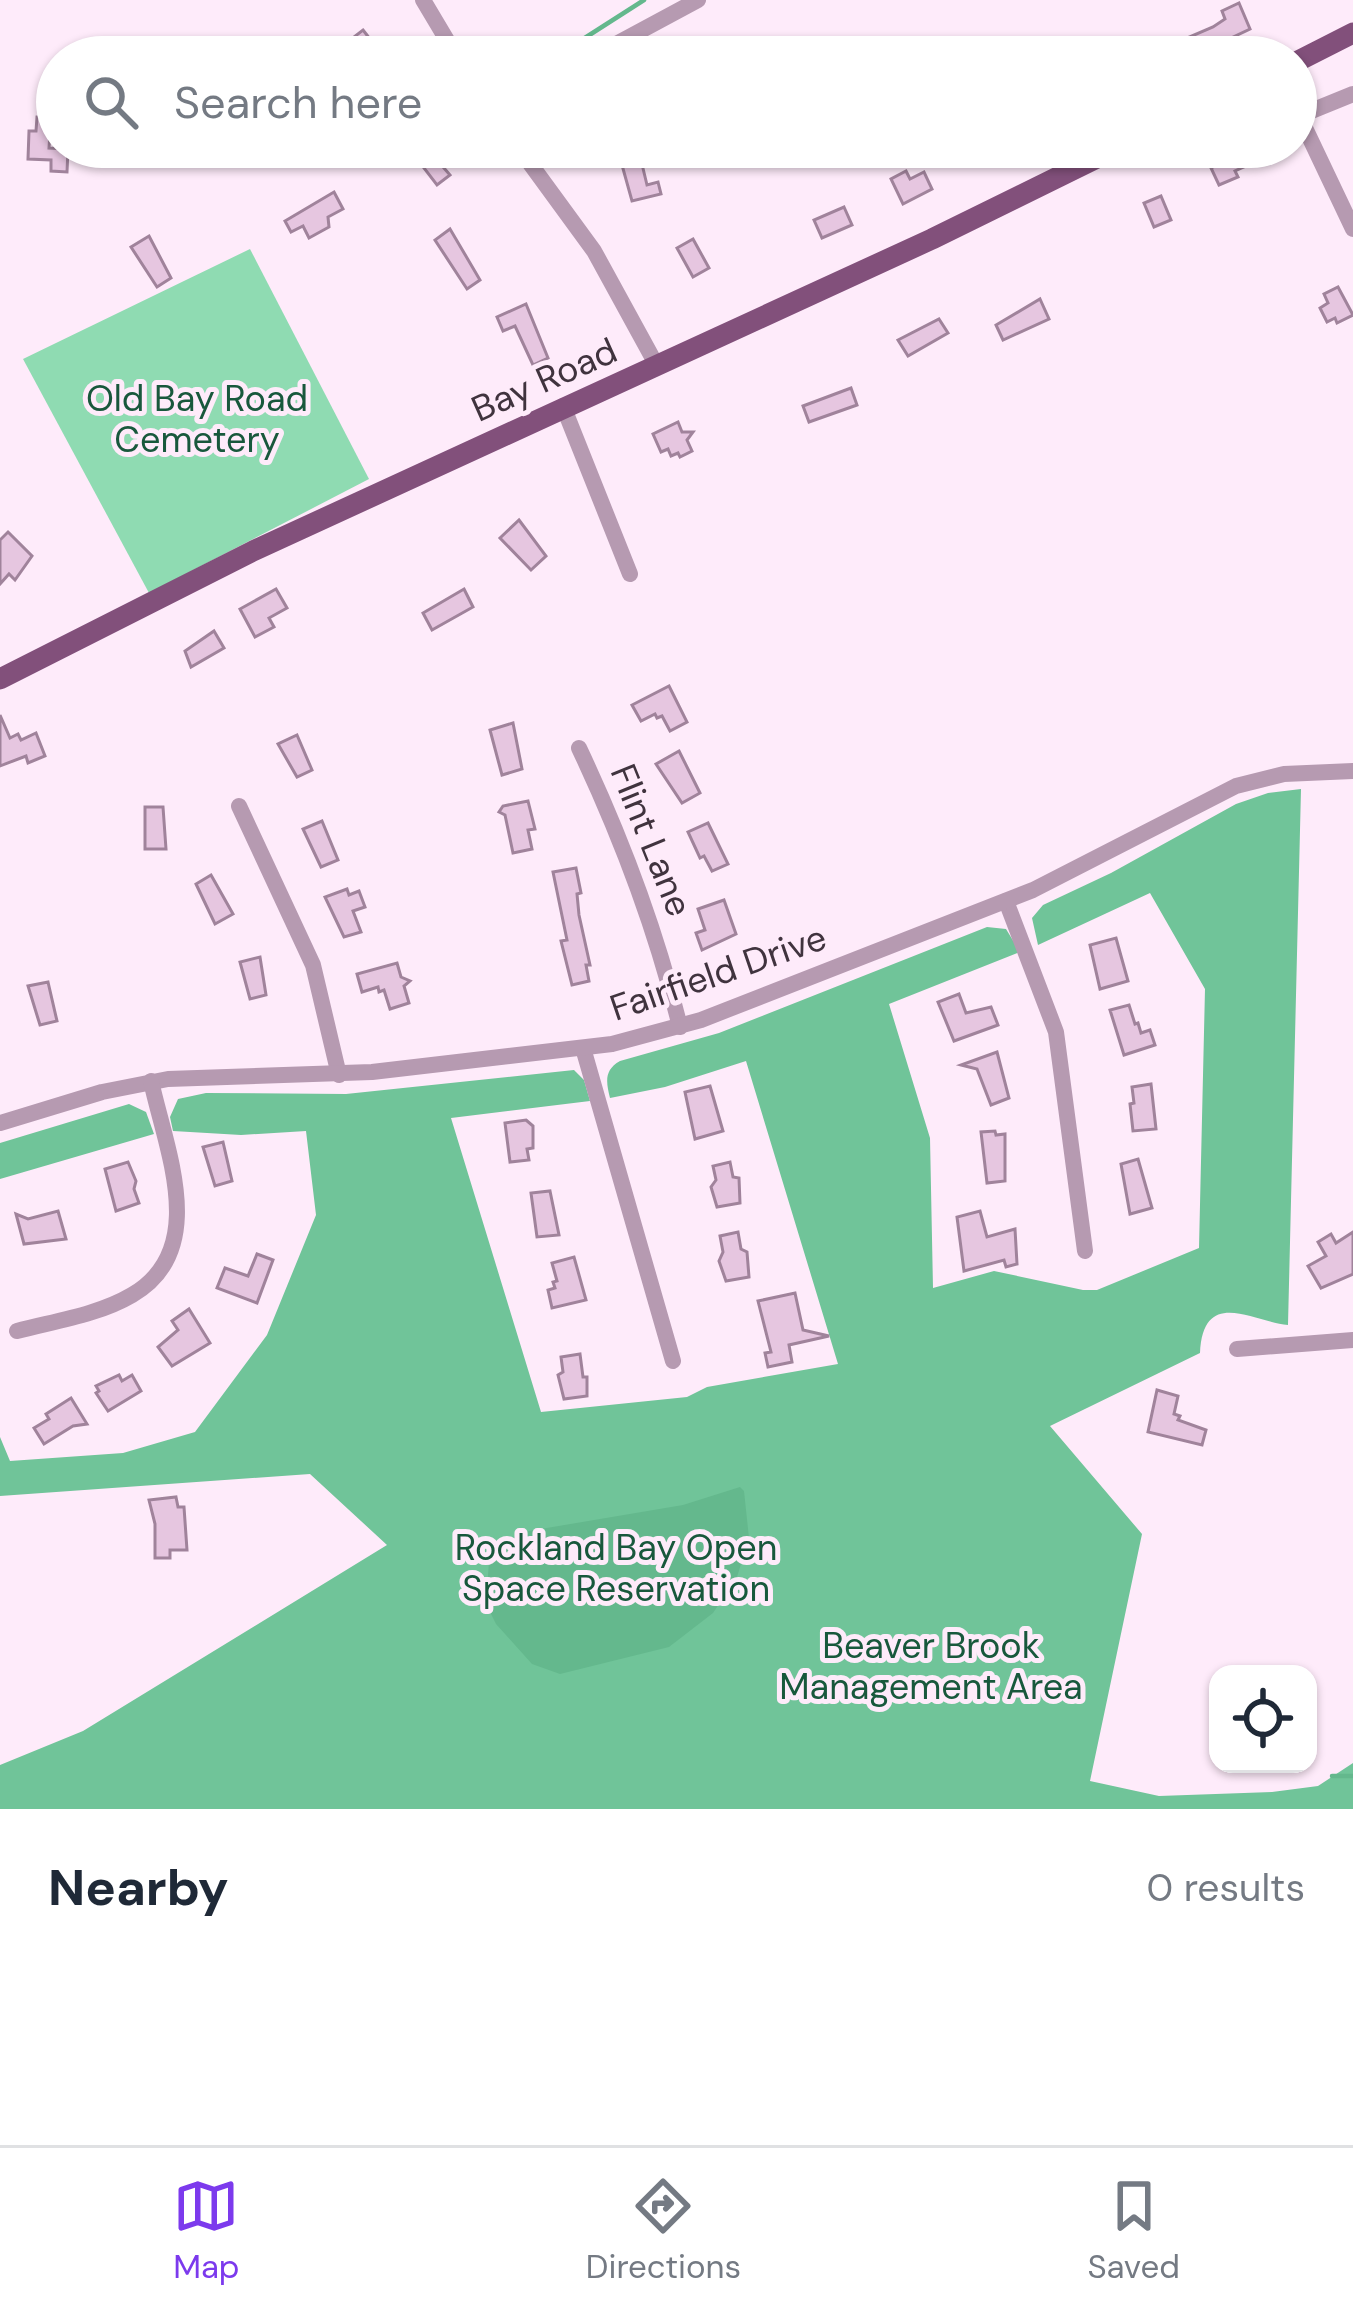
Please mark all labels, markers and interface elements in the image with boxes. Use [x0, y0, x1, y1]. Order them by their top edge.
search box [36, 36, 1317, 168]
icon: search [78, 69, 144, 135]
text: Search here [174, 73, 422, 132]
street label: Bay Road [464, 327, 624, 432]
park label: Old Bay Road Cemetery [86, 375, 308, 463]
street label: Flint Lane [600, 757, 703, 923]
street label: Fairfield Drive [604, 914, 833, 1031]
park label: Rockland Bay Open Space Reservation [455, 1524, 777, 1612]
park label: Beaver Brook Management Area [779, 1622, 1083, 1710]
map controls [1209, 1665, 1317, 1773]
button: locate [1209, 1665, 1317, 1773]
text: Nearby [48, 1854, 229, 1921]
text: 0 results [1147, 1862, 1305, 1913]
tab: Map [173, 2173, 240, 2288]
tab: Directions [586, 2173, 741, 2288]
tab: Saved [1087, 2173, 1180, 2288]

